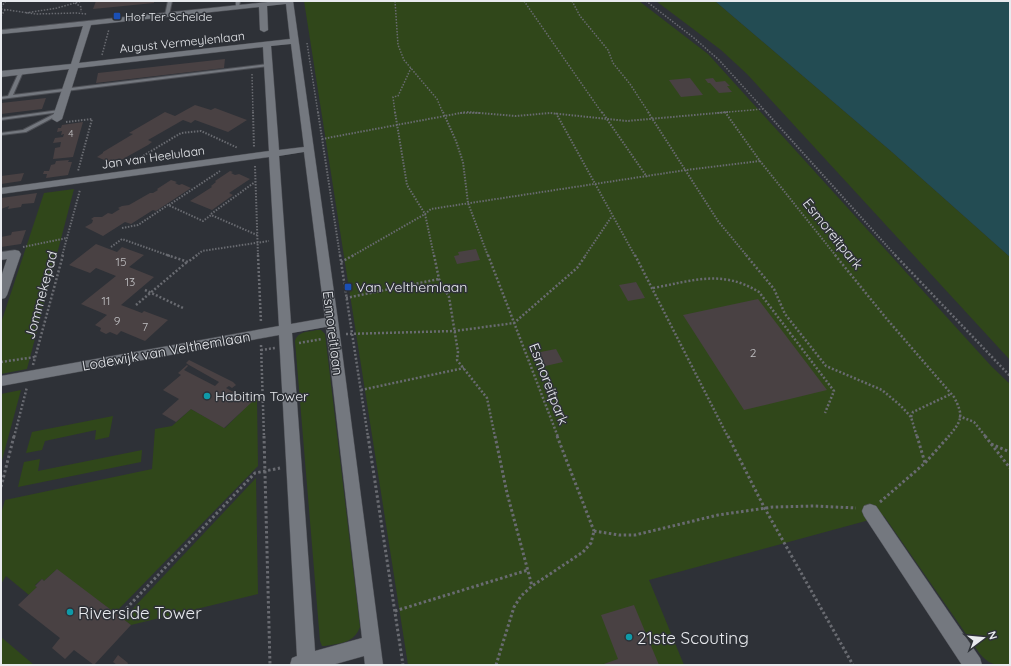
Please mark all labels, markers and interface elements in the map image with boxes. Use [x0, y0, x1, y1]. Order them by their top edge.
place label: Hof Ter Schelde [125, 9, 212, 24]
marker: Hof Ter Schelde [112, 11, 122, 21]
street label: August Vermeylenlaan [119, 28, 245, 56]
house number: 4 [68, 127, 74, 140]
street label: Jan van Heelulaan [100, 142, 206, 172]
street label: Esmoreitpark [799, 195, 867, 273]
street label: Jommekepad [21, 249, 61, 341]
house number: 15 [116, 254, 126, 269]
house number: 13 [125, 274, 135, 289]
place label: Van Velthemlaan [356, 278, 467, 296]
marker: Van Velthemlaan [343, 282, 353, 292]
street label: Esmoreitlaan [319, 290, 347, 376]
house number: 11 [102, 293, 110, 308]
house number: 9 [114, 313, 121, 328]
house number: 7 [142, 319, 148, 334]
street label: Lodewijk van Velthemlaan [80, 327, 252, 375]
street label: Esmoreitpark [525, 340, 573, 428]
house number: 2 [750, 345, 757, 360]
place label: Habitim Tower [215, 387, 309, 405]
marker: Habitim Tower [202, 391, 212, 401]
place label: Riverside Tower [78, 602, 202, 623]
marker: Riverside Tower [65, 607, 75, 617]
north arrow [963, 618, 1003, 658]
place label: 21ste Scouting [637, 627, 749, 648]
text: N [985, 629, 1000, 641]
marker: 21ste Scouting [624, 632, 634, 642]

